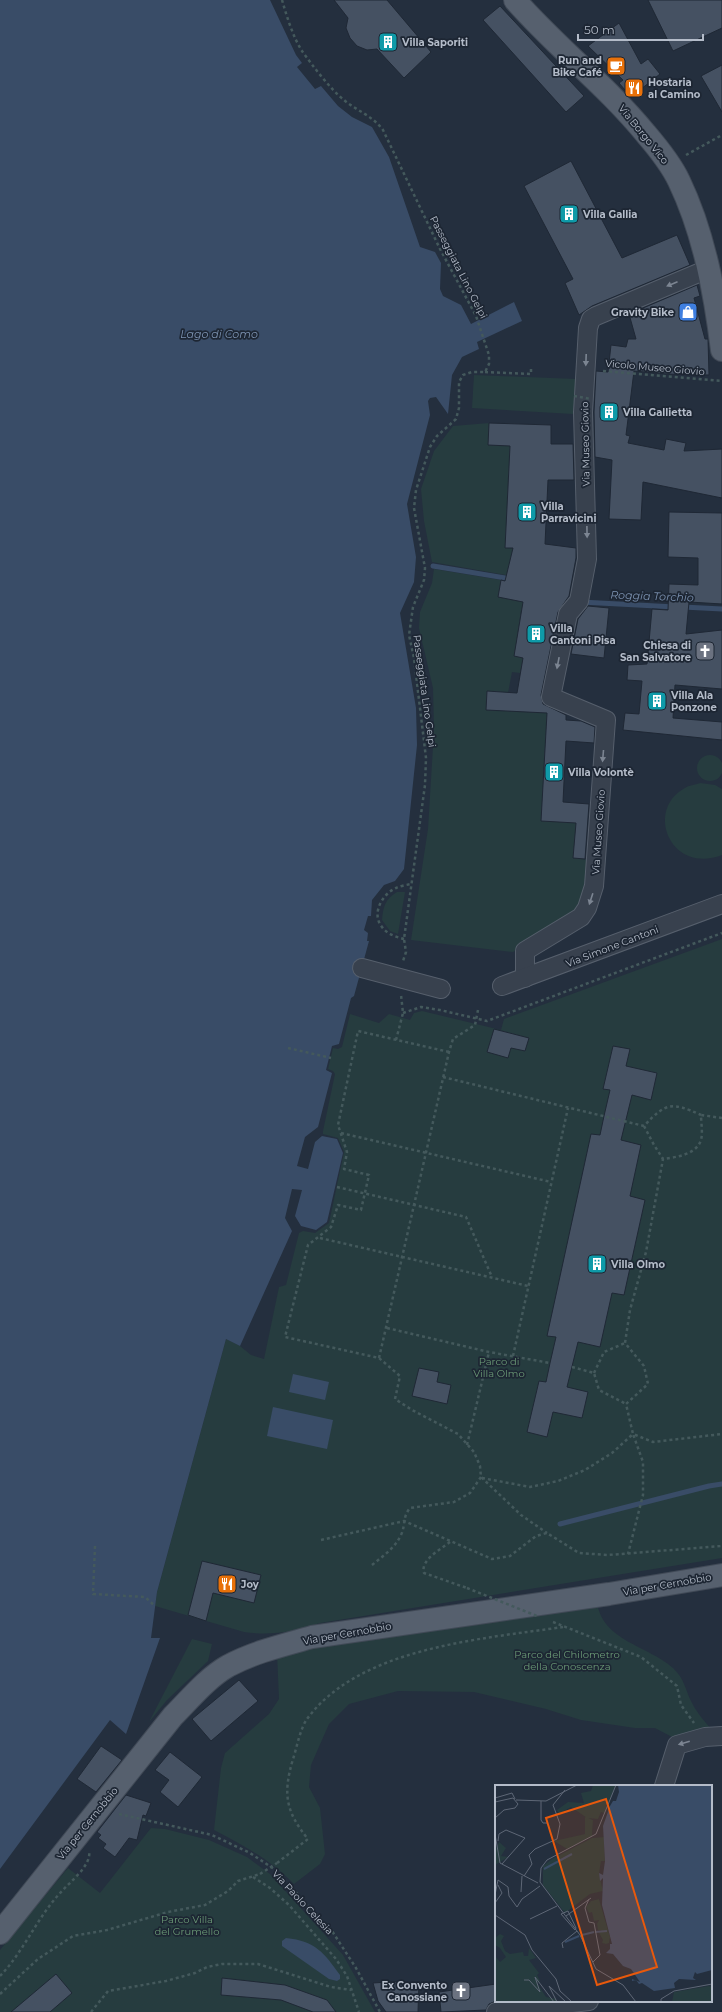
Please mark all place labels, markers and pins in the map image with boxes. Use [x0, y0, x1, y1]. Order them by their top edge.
building icon: Villa Saporiti [377, 31, 399, 53]
place label: Villa Saporiti [401, 36, 468, 49]
place label: Run and Bike Café [552, 54, 602, 79]
cafe icon: Run and Bike Café [605, 55, 627, 77]
place label: Hostaria al Camino [648, 76, 701, 101]
restaurant icon: Hostaria al Camino [623, 77, 645, 99]
building icon: Villa Gallia [558, 203, 580, 225]
place label: Villa Gallia [582, 208, 638, 221]
shop icon: Gravity Bike [677, 301, 699, 323]
place label: Gravity Bike [611, 306, 674, 319]
building icon: Villa Gallietta [598, 401, 620, 423]
place label: Villa Gallietta [622, 406, 692, 419]
place label: Villa Parravicini [540, 500, 596, 525]
building icon: Villa Parravicini [516, 501, 538, 523]
place label: Villa Cantoni Pisa [549, 622, 616, 647]
building icon: Villa Cantoni Pisa [525, 623, 547, 645]
place label: Chiesa di San Salvatore [620, 639, 691, 664]
church icon: Chiesa di San Salvatore [694, 640, 716, 662]
place label: Villa Ala Ponzone [670, 689, 717, 714]
building icon: Villa Ala Ponzone [646, 690, 668, 712]
building icon: Villa Volontè [543, 761, 565, 783]
place label: Villa Volontè [567, 766, 634, 779]
building icon: Villa Olmo [586, 1253, 608, 1275]
place label: Villa Olmo [610, 1258, 665, 1271]
restaurant icon: Joy [216, 1573, 238, 1595]
place label: Joy [240, 1578, 260, 1591]
place label: Ex Convento Canossiane [381, 1979, 447, 2004]
church icon: Ex Convento Canossiane [450, 1980, 472, 2002]

